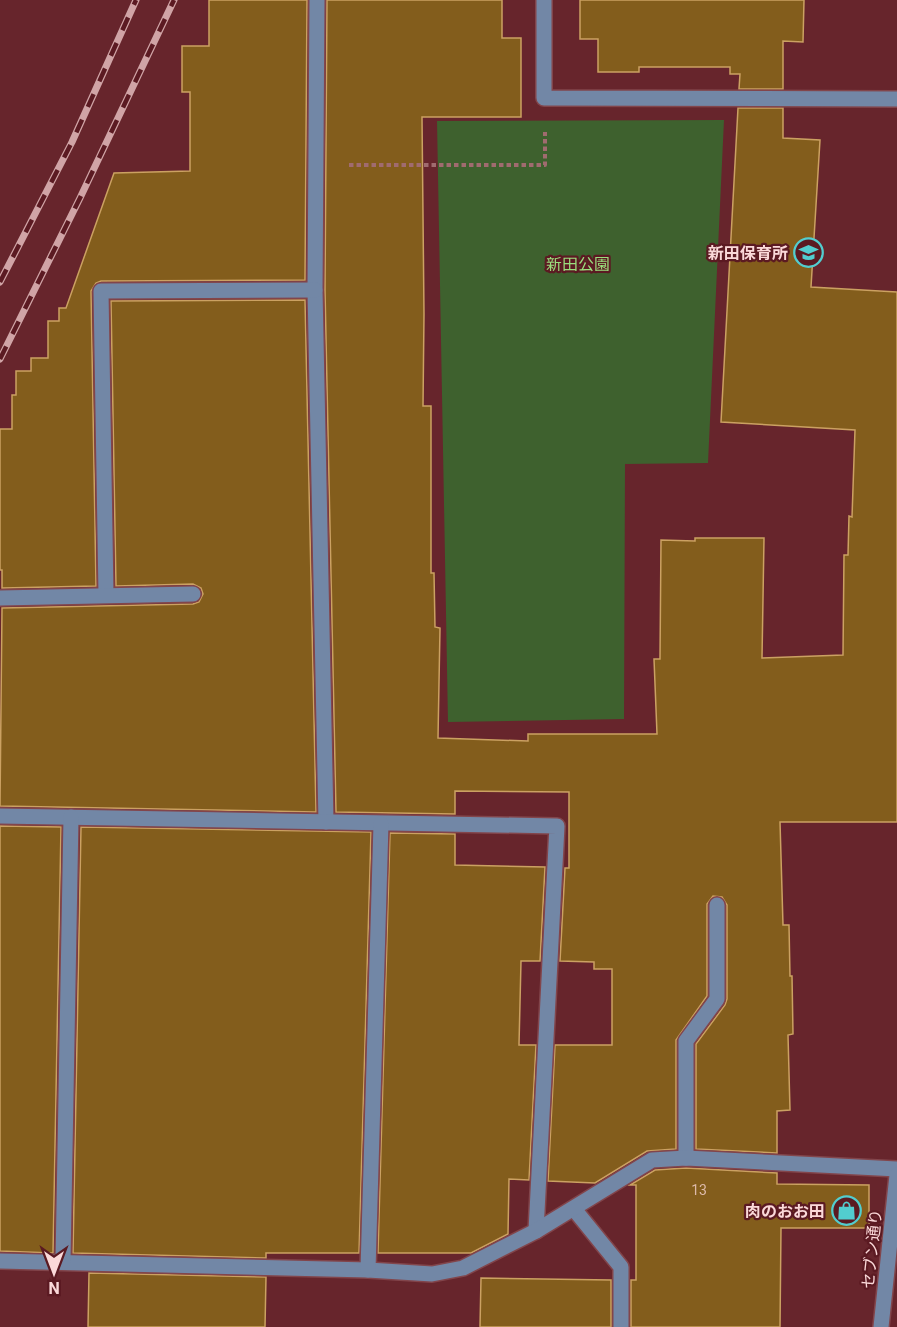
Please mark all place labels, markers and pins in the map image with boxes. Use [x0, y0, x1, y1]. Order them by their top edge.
school or university icon: 新田保育所 [793, 237, 825, 269]
place label: 新田保育所 [708, 244, 788, 263]
shop icon: 肉のおお田 [830, 1195, 862, 1227]
place label: 肉のおお田 [745, 1202, 825, 1221]

